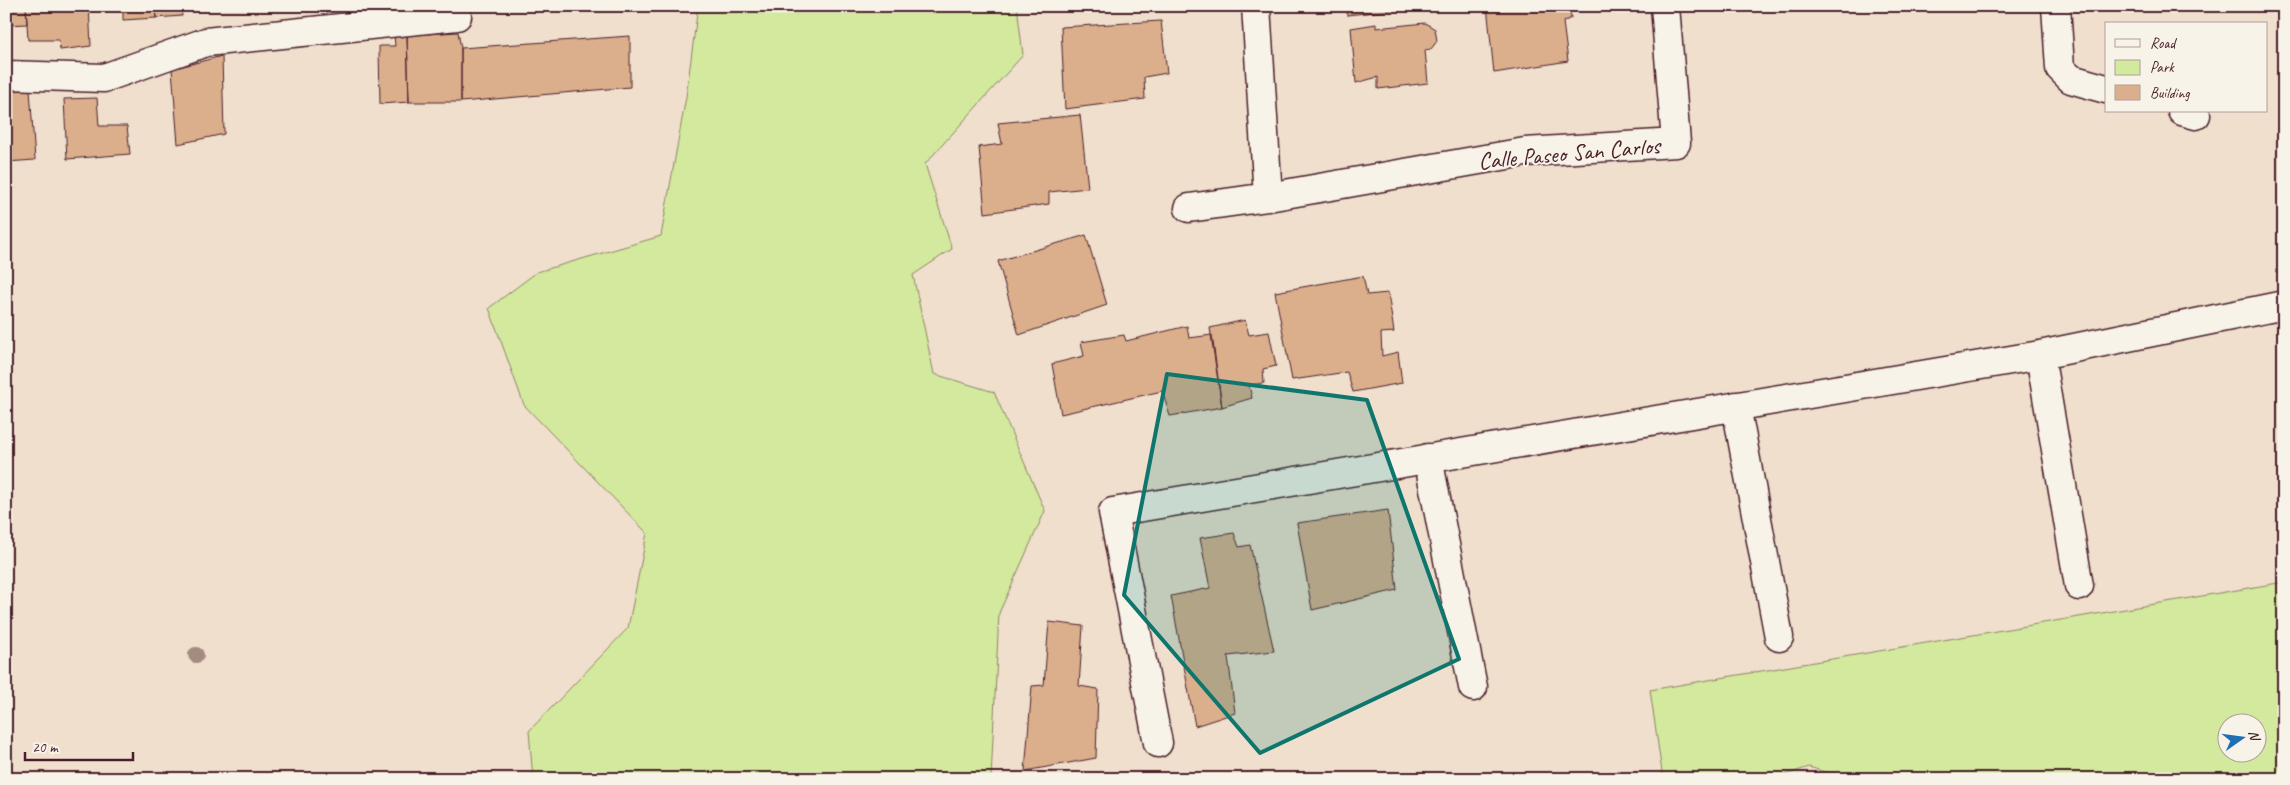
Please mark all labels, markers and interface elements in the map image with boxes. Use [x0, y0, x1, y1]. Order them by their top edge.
legend [2105, 22, 2268, 112]
text: Road [2150, 34, 2177, 53]
text: Park [2150, 58, 2175, 77]
text: Building [2150, 84, 2190, 103]
street label: Calle Paseo San Carlos [1477, 130, 1664, 176]
north arrow [2218, 712, 2268, 762]
text: N [2245, 729, 2264, 743]
scale bar [25, 730, 132, 762]
text: 20 m [32, 738, 59, 757]

